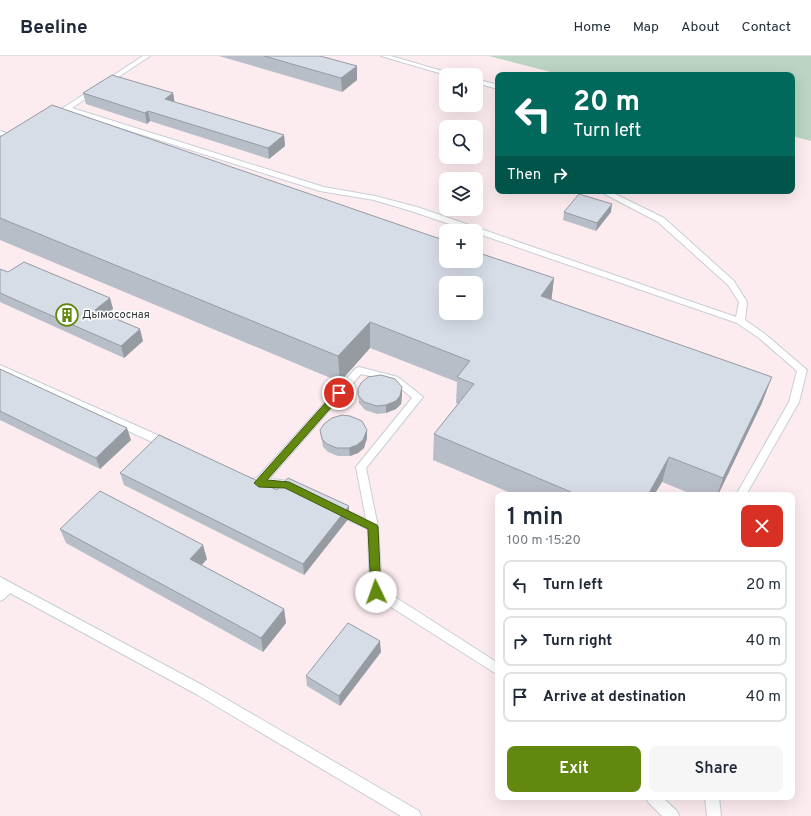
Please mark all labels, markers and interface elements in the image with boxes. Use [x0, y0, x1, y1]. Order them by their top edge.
text: Beeline [20, 16, 88, 40]
text: Home [574, 19, 611, 36]
text: Map [633, 19, 659, 36]
text: About [681, 19, 720, 36]
text: Contact [742, 19, 791, 36]
map controls [439, 68, 483, 320]
button: sound [439, 68, 483, 112]
text: 20 m [573, 85, 640, 121]
icon: left [507, 88, 559, 140]
button: search [439, 120, 483, 164]
text: Turn left [573, 120, 641, 143]
icon: right [549, 164, 571, 186]
text: Then [507, 166, 541, 185]
button: layers [439, 172, 483, 216]
button: + [439, 224, 483, 268]
button: − [439, 276, 483, 320]
building icon: Дымососная [54, 302, 80, 328]
place label: Дымососная [82, 308, 150, 322]
pin [322, 376, 356, 410]
icon: arrive [328, 382, 350, 404]
text: 1 min [507, 503, 564, 533]
button: close [741, 505, 783, 547]
text: 100 m · 15:20 [507, 533, 581, 549]
position arrow [355, 571, 397, 613]
icon: left [509, 574, 531, 596]
text: Turn left [543, 576, 603, 595]
text: 20 m [746, 576, 781, 595]
icon: right [509, 630, 531, 652]
text: Turn right [543, 632, 612, 651]
text: 40 m [746, 632, 781, 651]
icon: arrive [509, 686, 531, 708]
text: Arrive at destination [543, 688, 686, 707]
text: 40 m [746, 688, 781, 707]
button: Exit [507, 746, 641, 792]
button: Share [649, 746, 783, 792]

